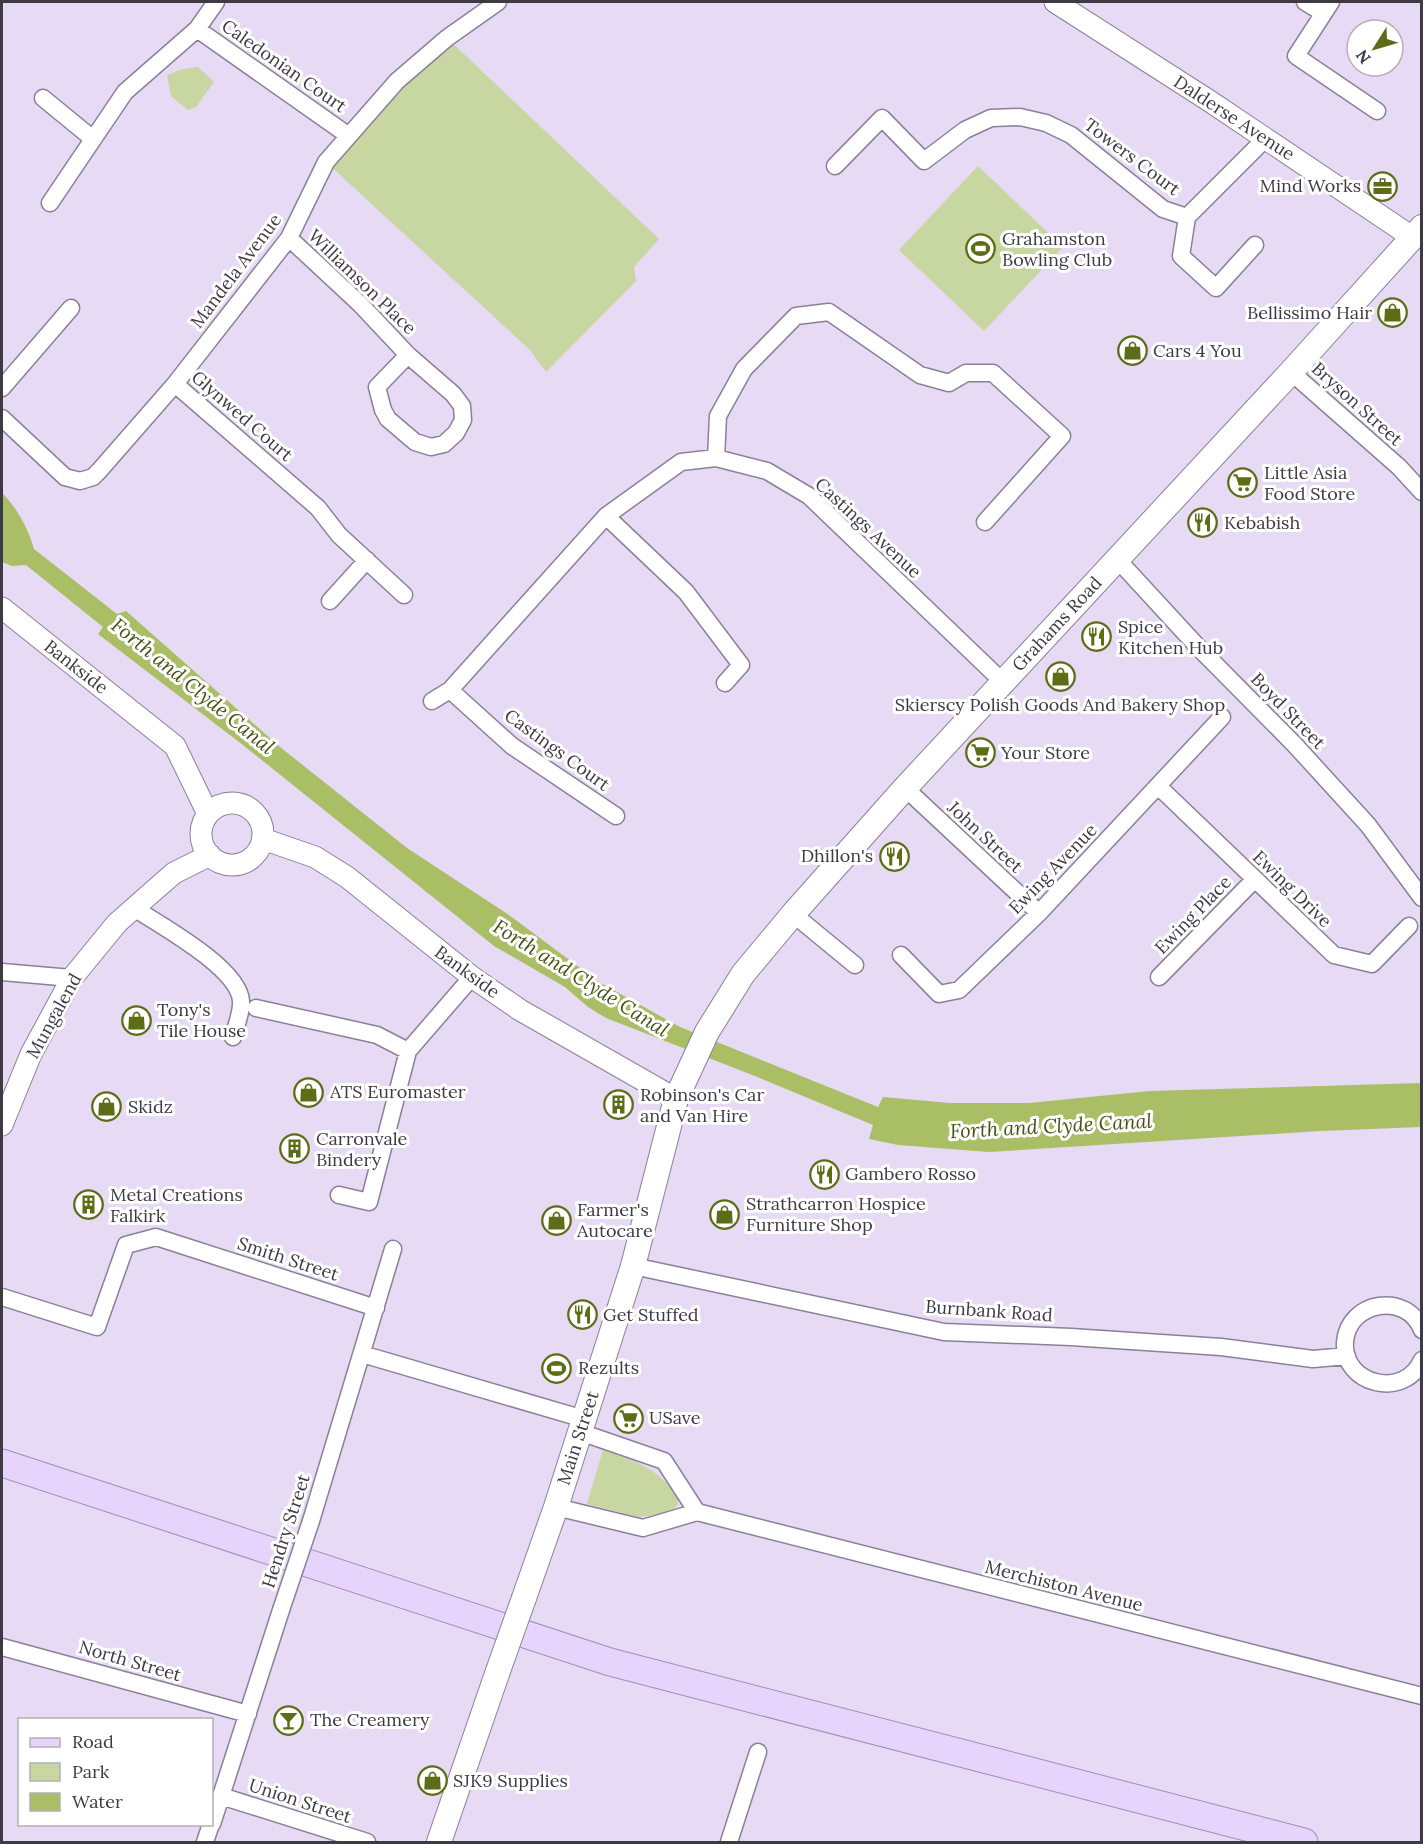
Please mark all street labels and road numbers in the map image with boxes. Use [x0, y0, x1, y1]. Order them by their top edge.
street label: Caledonian Court [217, 14, 351, 117]
street label: Dalderse Avenue [1169, 70, 1299, 165]
street label: Towers Court [1080, 113, 1185, 200]
street label: Mandela Avenue [185, 209, 286, 332]
street label: Williamson Place [303, 224, 421, 339]
street label: Bryson Street [1307, 357, 1407, 450]
street label: Glynwed Court [187, 365, 298, 466]
street label: Castings Avenue [810, 472, 927, 583]
street label: Grahams Road [1007, 571, 1107, 676]
street label: Bankside [40, 634, 113, 699]
street label: Boyd Street [1246, 668, 1330, 754]
street label: Castings Court [500, 704, 615, 796]
street label: John Street [942, 795, 1028, 877]
street label: Ewing Avenue [1004, 818, 1102, 919]
street label: Ewing Drive [1248, 845, 1337, 932]
street label: Ewing Place [1150, 870, 1236, 959]
street label: Bankside [430, 940, 505, 1003]
street label: Mungalend [21, 969, 86, 1062]
street label: Smith Street [235, 1231, 342, 1286]
street label: Burnbank Road [925, 1295, 1054, 1326]
street label: Main Street [552, 1388, 604, 1488]
street label: Hendry Street [256, 1471, 315, 1591]
street label: Merchiston Avenue [983, 1555, 1146, 1616]
street label: North Street [76, 1635, 184, 1686]
street label: Union Street [246, 1773, 354, 1828]

